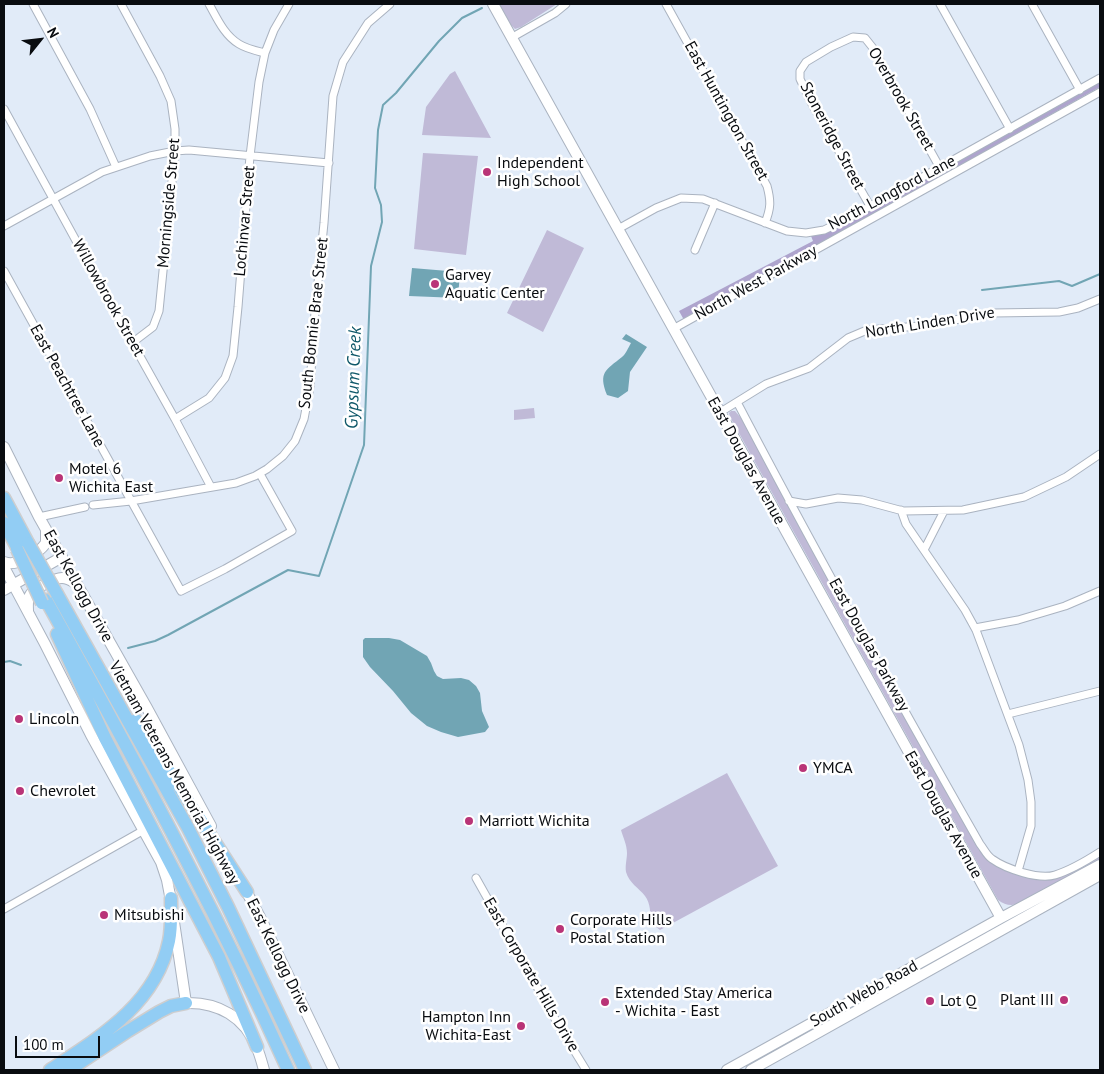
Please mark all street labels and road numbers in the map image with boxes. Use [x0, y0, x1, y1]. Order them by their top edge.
street label: East Huntington Street [680, 38, 772, 184]
street label: Overbrook Street [864, 44, 938, 154]
street label: Stoneridge Street [795, 79, 869, 193]
street label: Morningside Street [154, 137, 184, 269]
street label: North Longford Lane [825, 151, 959, 235]
street label: Lochinvar Street [231, 165, 259, 277]
street label: Willowbrook Street [68, 236, 148, 360]
street label: South Bonnie Brae Street [295, 236, 333, 410]
street label: North West Parkway [691, 241, 821, 325]
street label: North Linden Drive [864, 303, 996, 343]
street label: East Peachtree Lane [25, 321, 109, 451]
street label: East Douglas Avenue [703, 394, 789, 528]
street label: East Kellogg Drive [39, 527, 117, 645]
street label: East Douglas Parkway [824, 575, 914, 715]
street label: Vietnam Veterans Memorial Highway [104, 658, 244, 888]
street label: East Douglas Avenue [900, 748, 986, 882]
street label: East Corporate Hills Drive [479, 894, 583, 1056]
street label: East Kellogg Drive [242, 895, 314, 1017]
street label: South Webb Road [807, 956, 921, 1032]

